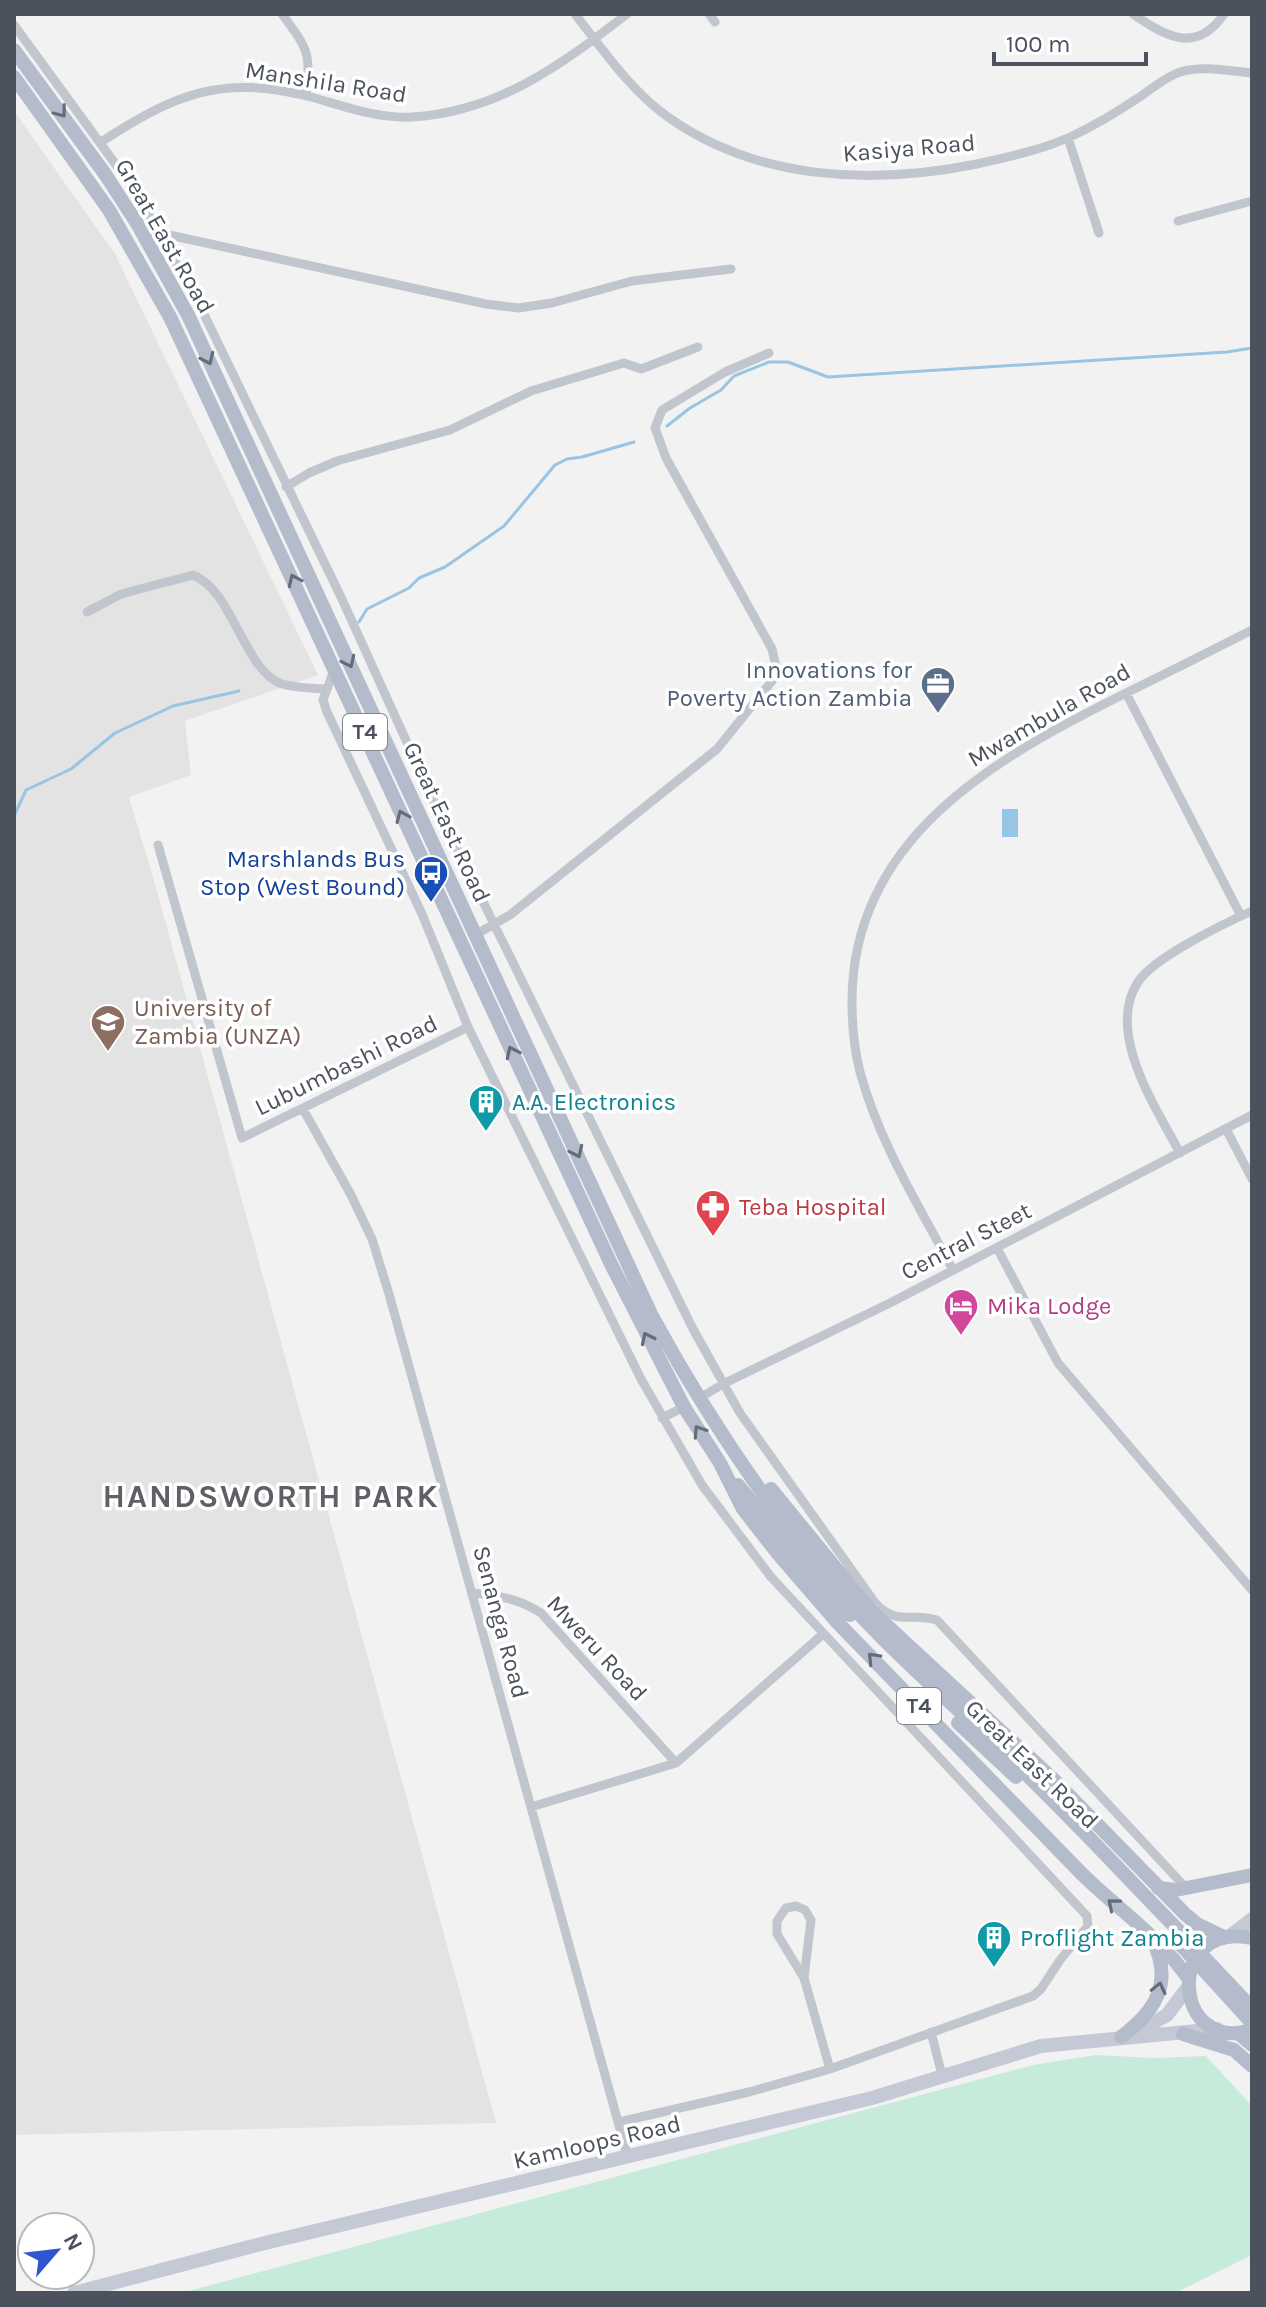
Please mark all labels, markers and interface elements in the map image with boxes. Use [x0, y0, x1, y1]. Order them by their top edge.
scale bar [994, 16, 1146, 66]
text: 100 m [1006, 30, 1071, 58]
street label: Manshila Road [243, 55, 409, 109]
one-way arrow [51, 103, 65, 118]
street label: Kasiya Road [842, 128, 976, 168]
street label: Great East Road [109, 154, 221, 318]
one-way arrow [198, 351, 214, 365]
one-way arrow [288, 574, 304, 588]
one-way arrow [339, 654, 355, 669]
place label: Innovations for Poverty Action Zambia [667, 656, 912, 712]
street label: Mwambula Road [963, 657, 1135, 773]
office icon: Innovations for Poverty Action Zambia [919, 665, 957, 715]
road number: T4 [343, 714, 387, 750]
street label: Great East Road [398, 737, 496, 907]
one-way arrow [396, 810, 412, 824]
place label: Marshlands Bus Stop (West Bound) [200, 845, 405, 901]
bus stop icon: Marshlands Bus Stop (West Bound) [412, 854, 450, 904]
place label: University of Zambia (UNZA) [134, 994, 301, 1050]
school or university icon: University of Zambia (UNZA) [89, 1003, 127, 1053]
street label: Lubumbashi Road [250, 1009, 442, 1121]
one-way arrow [506, 1046, 522, 1060]
building icon: A.A. Electronics [467, 1083, 505, 1133]
place label: A.A. Electronics [512, 1088, 676, 1116]
one-way arrow [567, 1144, 583, 1158]
pharmacy icon: Teba Hospital [694, 1188, 732, 1238]
place label: Teba Hospital [739, 1193, 887, 1221]
street label: Central Steet [896, 1196, 1036, 1286]
hotel icon: Mika Lodge [942, 1287, 980, 1337]
place label: Mika Lodge [987, 1292, 1111, 1320]
one-way arrow [641, 1331, 657, 1346]
one-way arrow [694, 1425, 709, 1439]
district label: HANDSWORTH PARK [102, 1478, 440, 1515]
street label: Senanga Road [467, 1543, 535, 1701]
street label: Mweru Road [541, 1589, 653, 1707]
one-way arrow [868, 1653, 882, 1667]
road number: T4 [897, 1688, 941, 1724]
street label: Great East Road [960, 1694, 1104, 1834]
one-way arrow [1108, 1899, 1123, 1914]
building icon: Proflight Zambia [975, 1919, 1013, 1969]
place label: Proflight Zambia [1020, 1924, 1204, 1952]
one-way arrow [1150, 1981, 1167, 1995]
street label: Kamloops Road [511, 2109, 683, 2175]
north arrow [16, 2211, 96, 2291]
text: N [58, 2229, 88, 2255]

